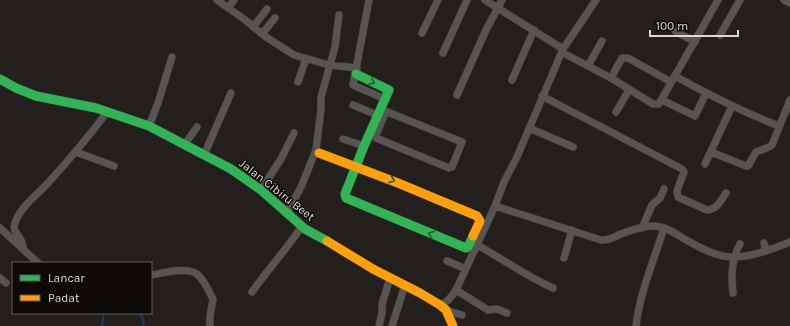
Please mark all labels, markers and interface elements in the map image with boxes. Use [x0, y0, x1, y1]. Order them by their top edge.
scale bar [650, 12, 738, 38]
text: 100 m [656, 19, 688, 33]
one-way arrow [368, 77, 376, 85]
street label: Jalan Cibiru Beet [236, 156, 318, 224]
one-way arrow [389, 176, 396, 184]
one-way arrow [428, 230, 435, 238]
legend [12, 262, 152, 314]
text: Lancar [48, 271, 85, 285]
text: Padat [48, 291, 80, 305]

